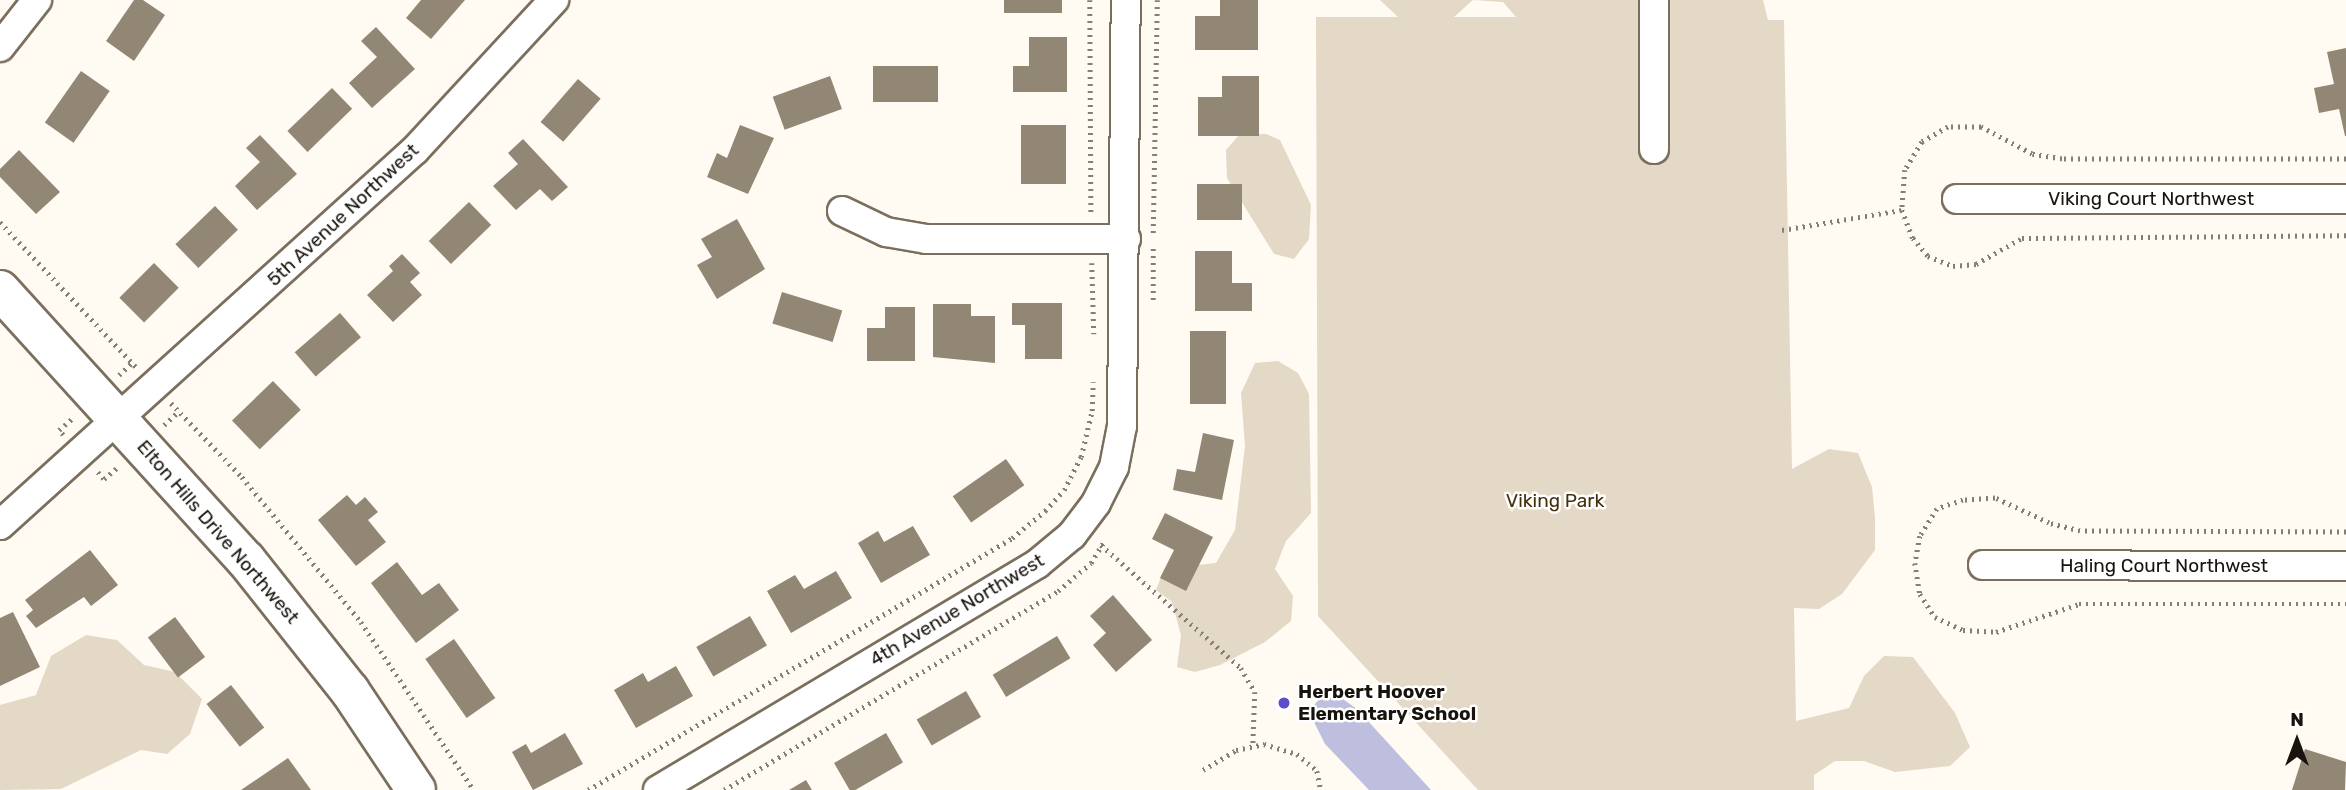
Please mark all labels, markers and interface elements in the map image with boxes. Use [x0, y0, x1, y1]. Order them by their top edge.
street label: 5th Avenue Northwest [262, 139, 424, 291]
street label: Viking Court Northwest [2048, 188, 2254, 210]
street label: Elton Hills Drive Northwest [132, 436, 304, 628]
park label: Viking Park [1506, 490, 1604, 512]
street label: 4th Avenue Northwest [866, 549, 1048, 671]
street label: Haling Court Northwest [2060, 555, 2268, 577]
place label: Herbert Hoover Elementary School [1298, 681, 1477, 725]
marker: Herbert Hoover Elementary School [1276, 695, 1292, 711]
north arrow [2262, 706, 2332, 776]
text: N [2290, 708, 2304, 731]

